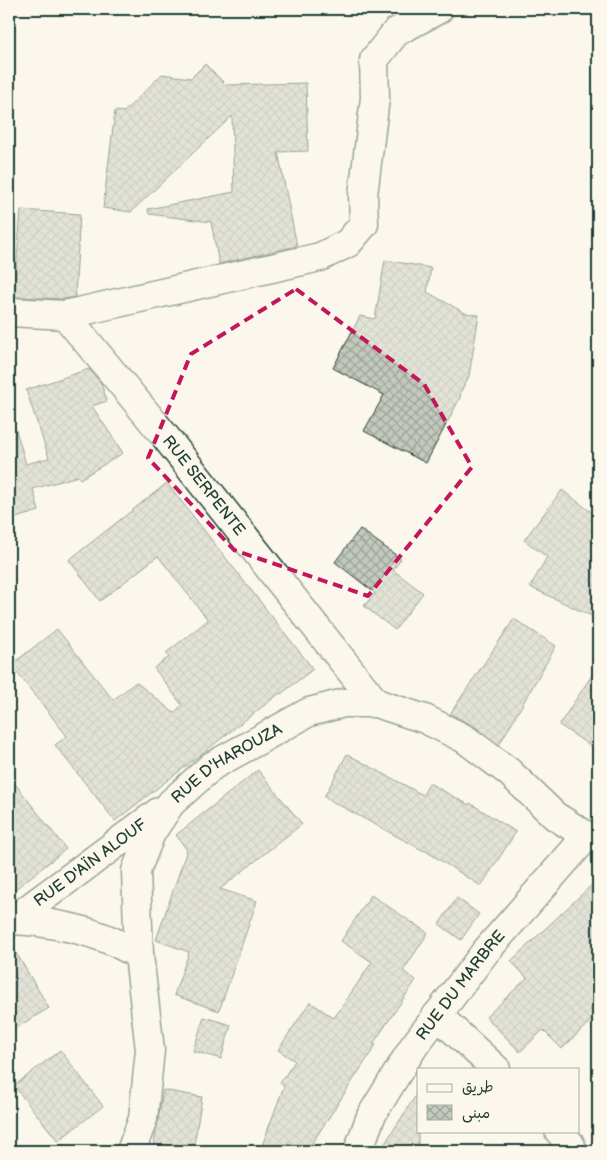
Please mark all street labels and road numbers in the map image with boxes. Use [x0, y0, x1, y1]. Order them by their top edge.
street label: RUE SERPENTE [159, 432, 249, 539]
street label: RUE D'HAROUZA [168, 719, 285, 807]
street label: RUE D'AÏN ALOUF [30, 815, 150, 911]
street label: RUE DU MARBRE [412, 927, 509, 1044]

